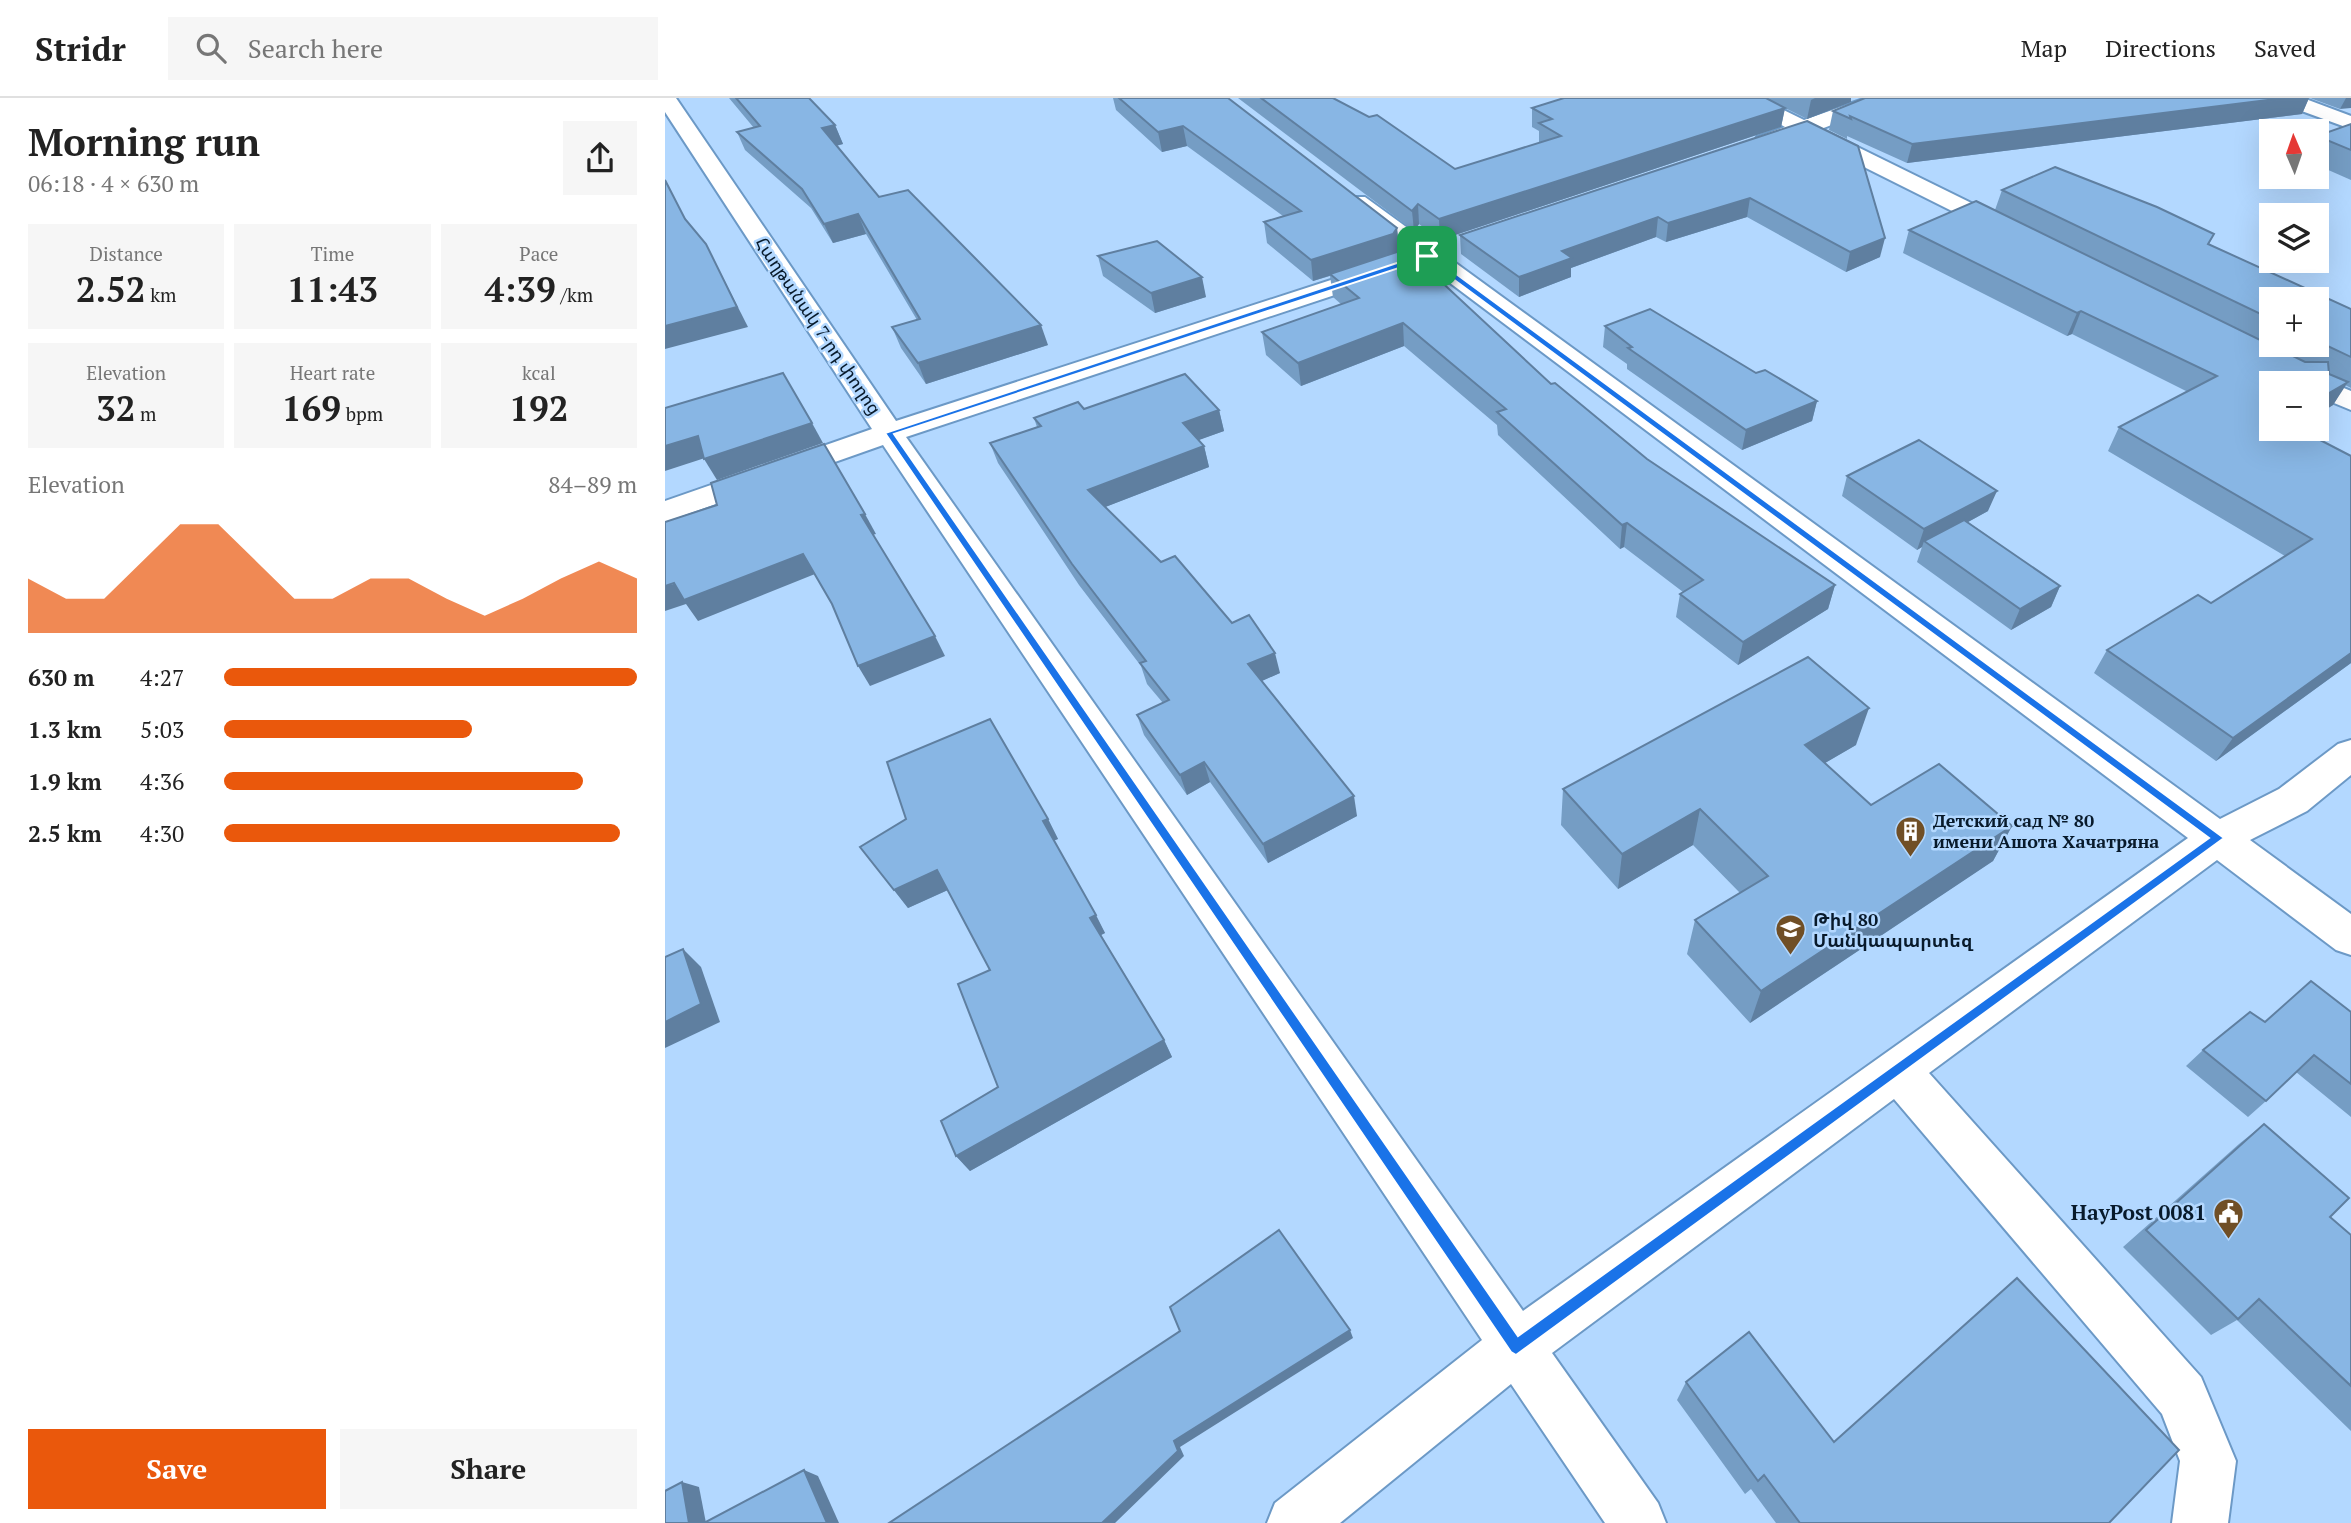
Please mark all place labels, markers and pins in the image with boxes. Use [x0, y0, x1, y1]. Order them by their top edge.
pin [1397, 226, 1457, 286]
place label: Детский сад № 80 имени Ашота Хачатряна [1933, 808, 2159, 853]
building icon: Детский сад № 80 имени Ашота Хачатряна [1893, 814, 1927, 858]
place label: Թիվ 80 Մանկապարտեզ [1813, 907, 1974, 952]
school or university icon: Թիվ 80 Մանկապարտեզ [1773, 913, 1807, 957]
public building icon: HayPost 0081 [2212, 1196, 2246, 1240]
place label: HayPost 0081 [2071, 1198, 2206, 1226]

